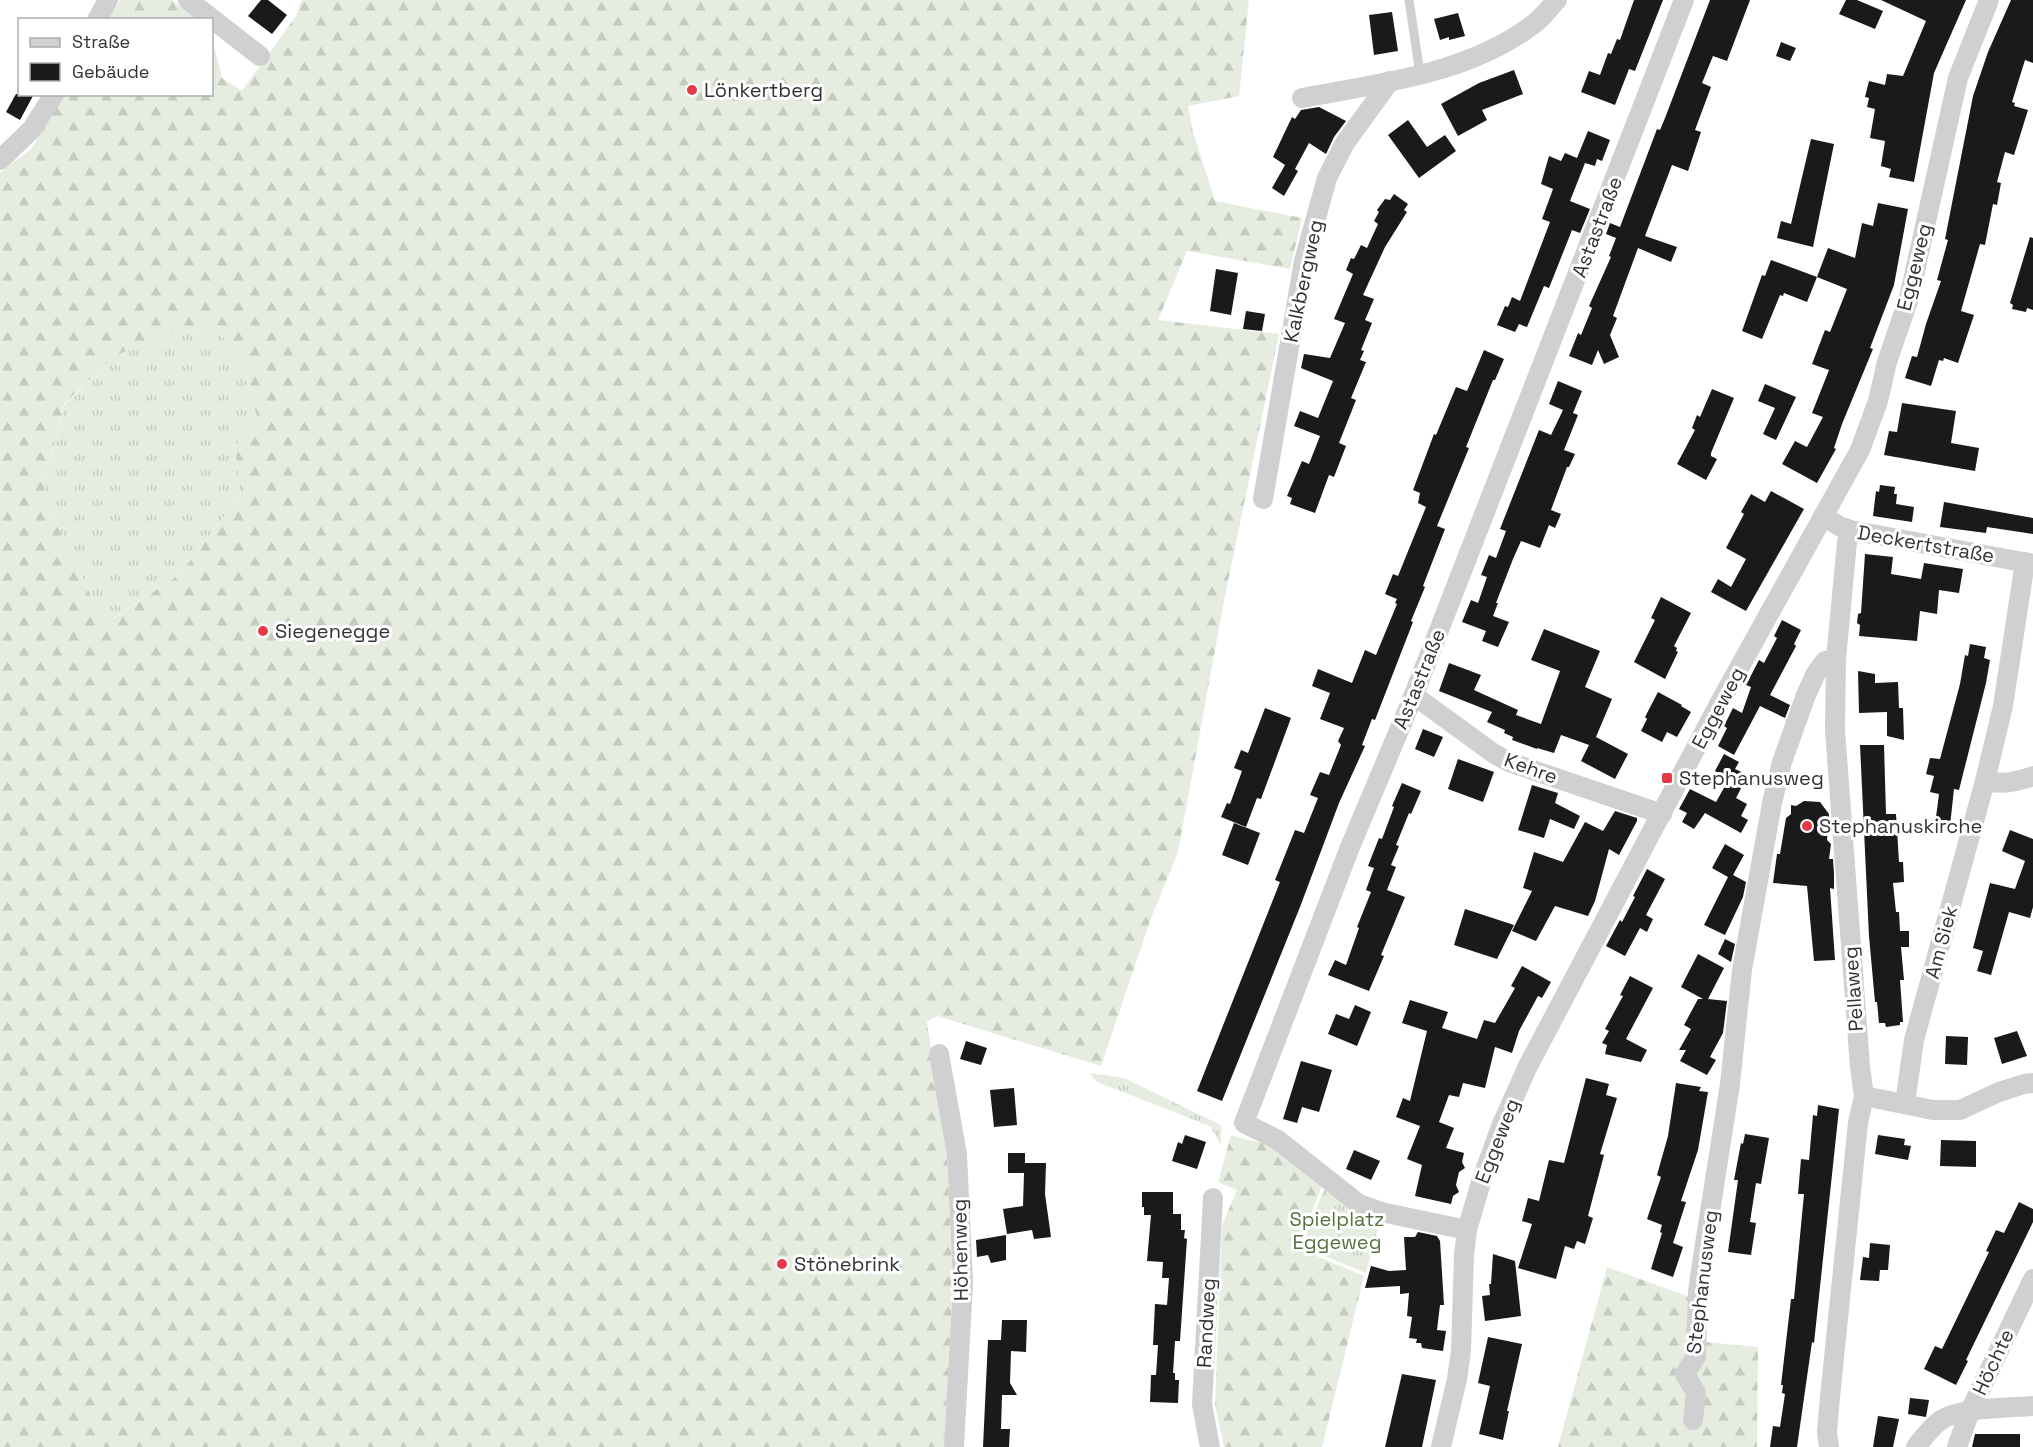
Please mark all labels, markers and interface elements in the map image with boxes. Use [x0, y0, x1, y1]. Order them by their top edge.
legend [18, 18, 213, 96]
text: Straße [72, 30, 130, 53]
text: Gebäude [72, 60, 150, 83]
place label: Lönkertberg [704, 77, 823, 103]
marker: Lönkertberg [685, 83, 699, 97]
street label: Astastraße [1566, 173, 1628, 281]
street label: Kalkbergweg [1277, 217, 1329, 345]
street label: Eggeweg [1891, 221, 1937, 313]
street label: Deckertstraße [1856, 519, 1996, 569]
place label: Siegenegge [275, 618, 390, 644]
marker: Siegenegge [256, 624, 270, 638]
street label: Astastraße [1387, 625, 1451, 733]
street label: Eggeweg [1686, 663, 1750, 753]
street label: Kehre [1501, 746, 1561, 790]
place label: Stephanusweg [1679, 765, 1824, 791]
marker: Stephanusweg [1660, 771, 1674, 785]
place label: Stephanuskirche [1819, 813, 1982, 839]
marker: Stephanuskirche [1800, 819, 1814, 833]
street label: Am Siek [1919, 902, 1963, 981]
street label: Pellaweg [1837, 946, 1869, 1032]
street label: Eggeweg [1469, 1095, 1525, 1187]
street label: Höhenweg [946, 1199, 974, 1301]
park label: Spielplatz Eggeweg [1289, 1206, 1385, 1255]
street label: Stephanusweg [1680, 1209, 1724, 1355]
place label: Stönebrink [794, 1251, 900, 1277]
marker: Stönebrink [775, 1257, 789, 1271]
street label: Randweg [1191, 1277, 1221, 1369]
street label: Höchte [1966, 1325, 2020, 1399]

